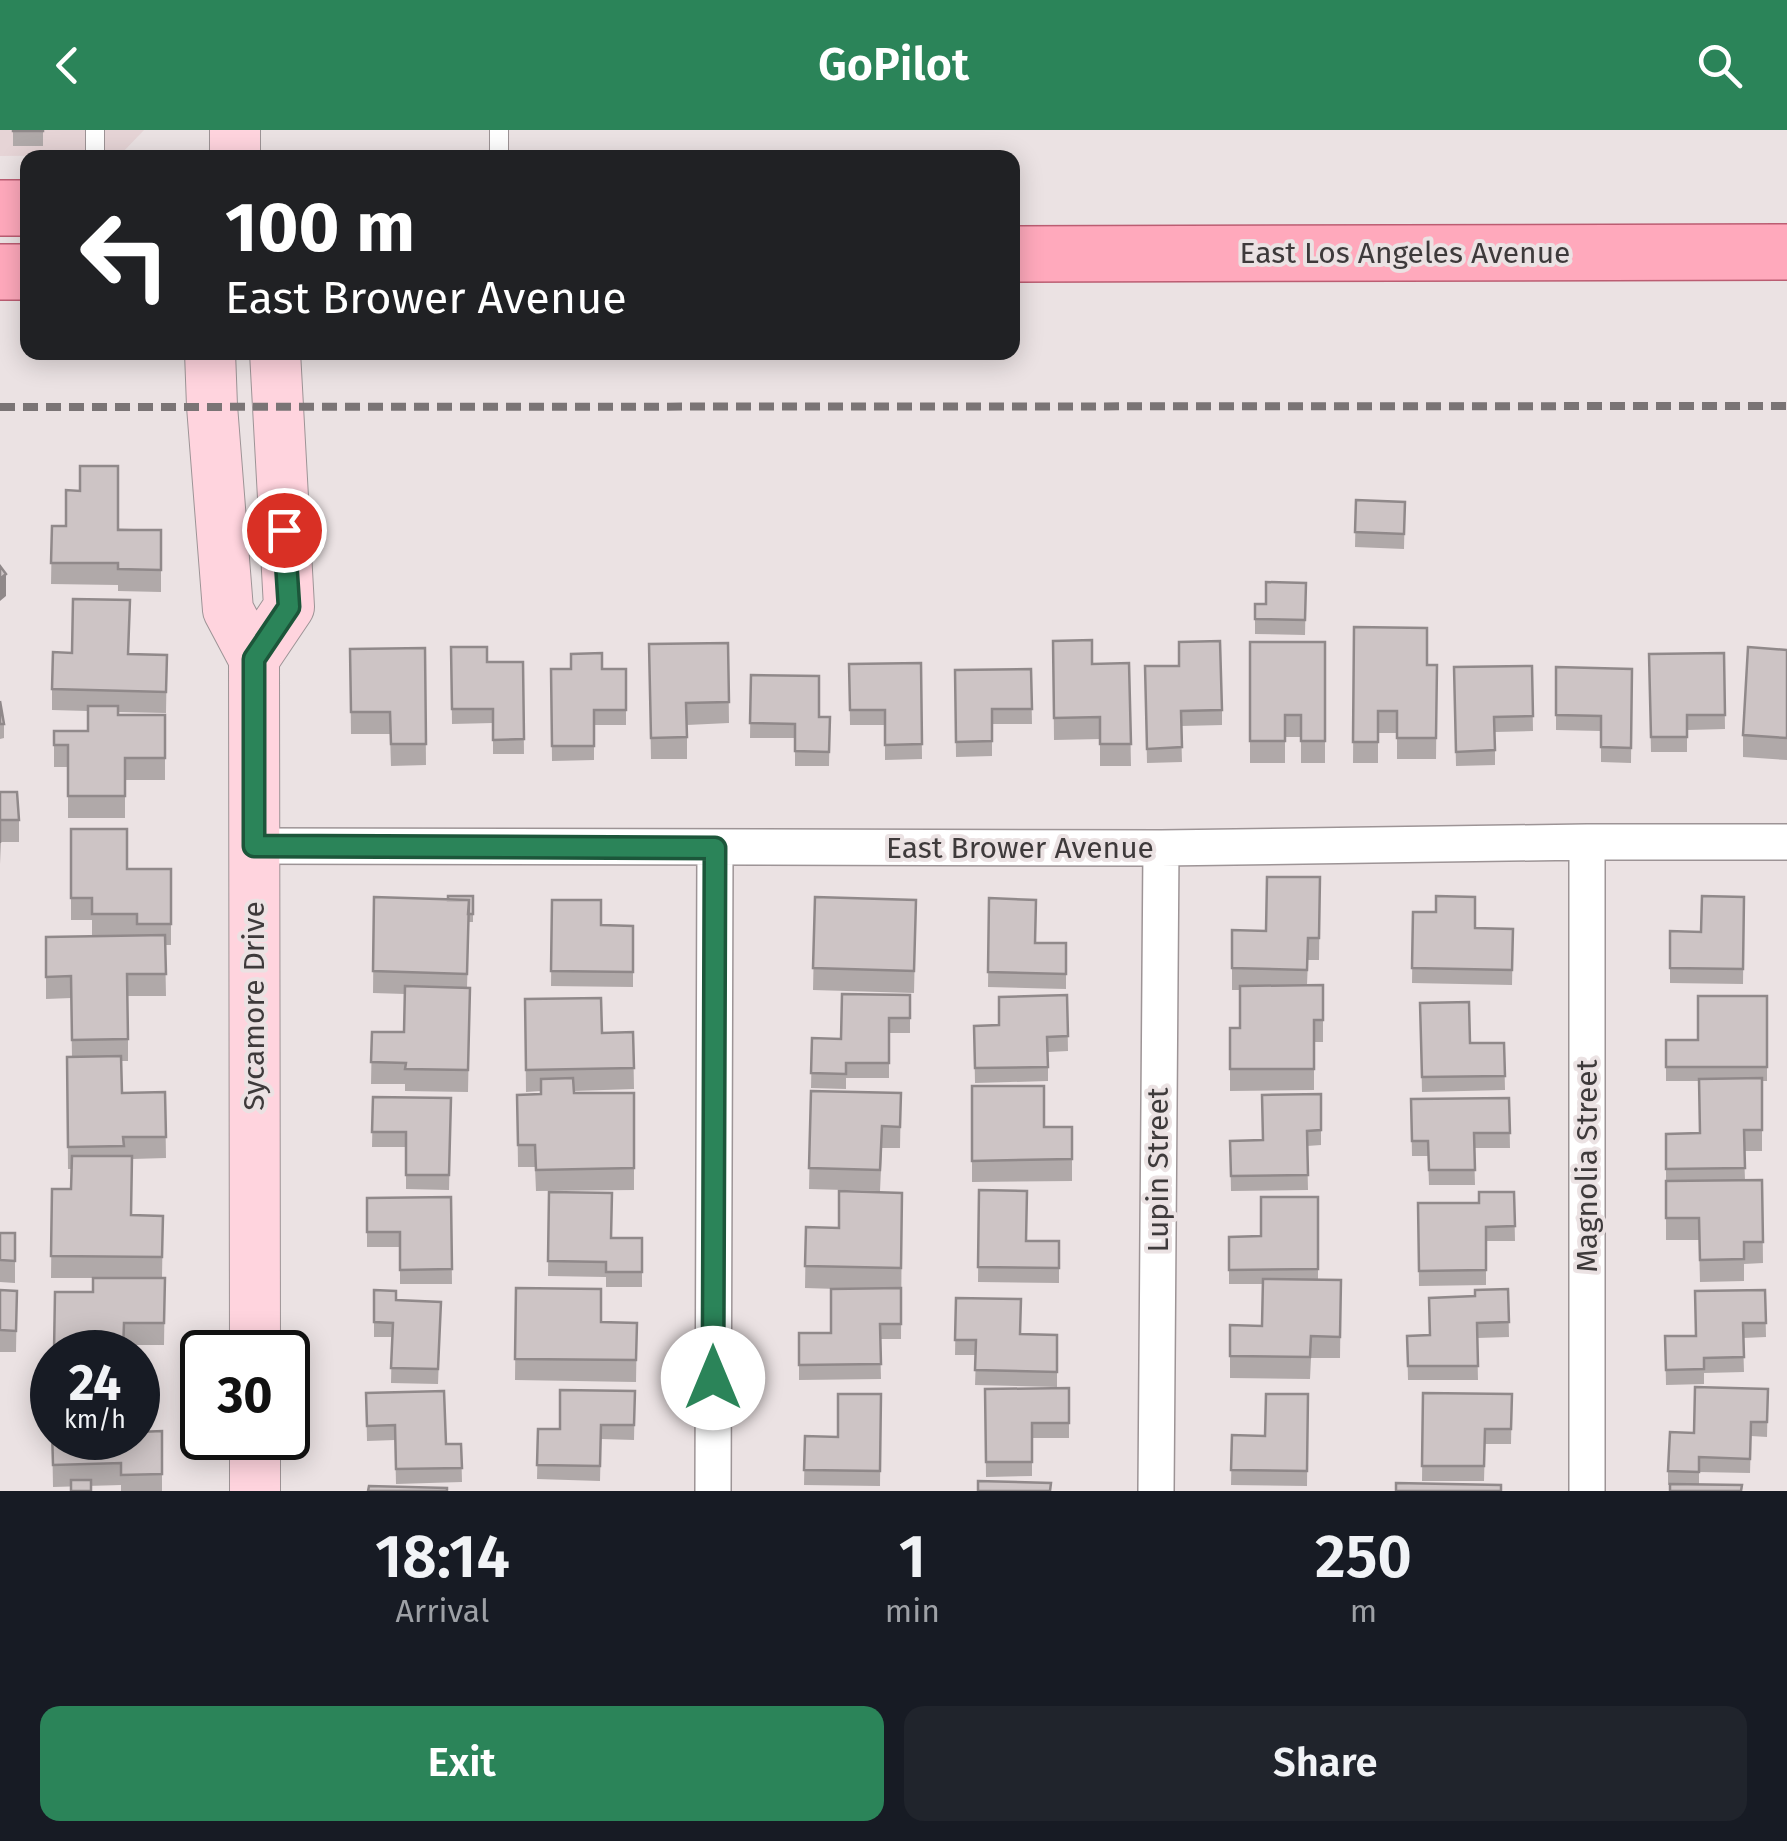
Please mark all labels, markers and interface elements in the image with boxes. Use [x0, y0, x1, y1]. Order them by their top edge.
icon: back [40, 38, 95, 93]
text: GoPilot [818, 38, 969, 92]
icon: search [1692, 38, 1747, 93]
text: 100 m [225, 186, 415, 270]
icon: left [60, 190, 190, 320]
street label: East Los Angeles Avenue [1240, 235, 1570, 271]
text: East Brower Avenue [225, 271, 627, 325]
pin [242, 488, 327, 573]
icon: arrive [257, 503, 312, 558]
street label: East Brower Avenue [886, 830, 1154, 866]
street label: Sycamore Drive [236, 901, 272, 1111]
street label: Magnolia Street [1569, 1059, 1605, 1272]
street label: Lupin Street [1140, 1087, 1176, 1253]
position arrow [661, 1326, 765, 1430]
speed limit sign: 30 [180, 1330, 310, 1460]
text: 24 [69, 1353, 121, 1413]
text: km/h [64, 1405, 126, 1435]
text: 18:14 [375, 1521, 510, 1593]
text: 1 [899, 1521, 926, 1593]
text: 250 [1315, 1521, 1412, 1593]
text: Arrival [396, 1592, 489, 1630]
text: min [885, 1592, 940, 1630]
text: m [1350, 1592, 1377, 1630]
button: Exit [40, 1706, 884, 1821]
button: Share [904, 1706, 1747, 1821]

